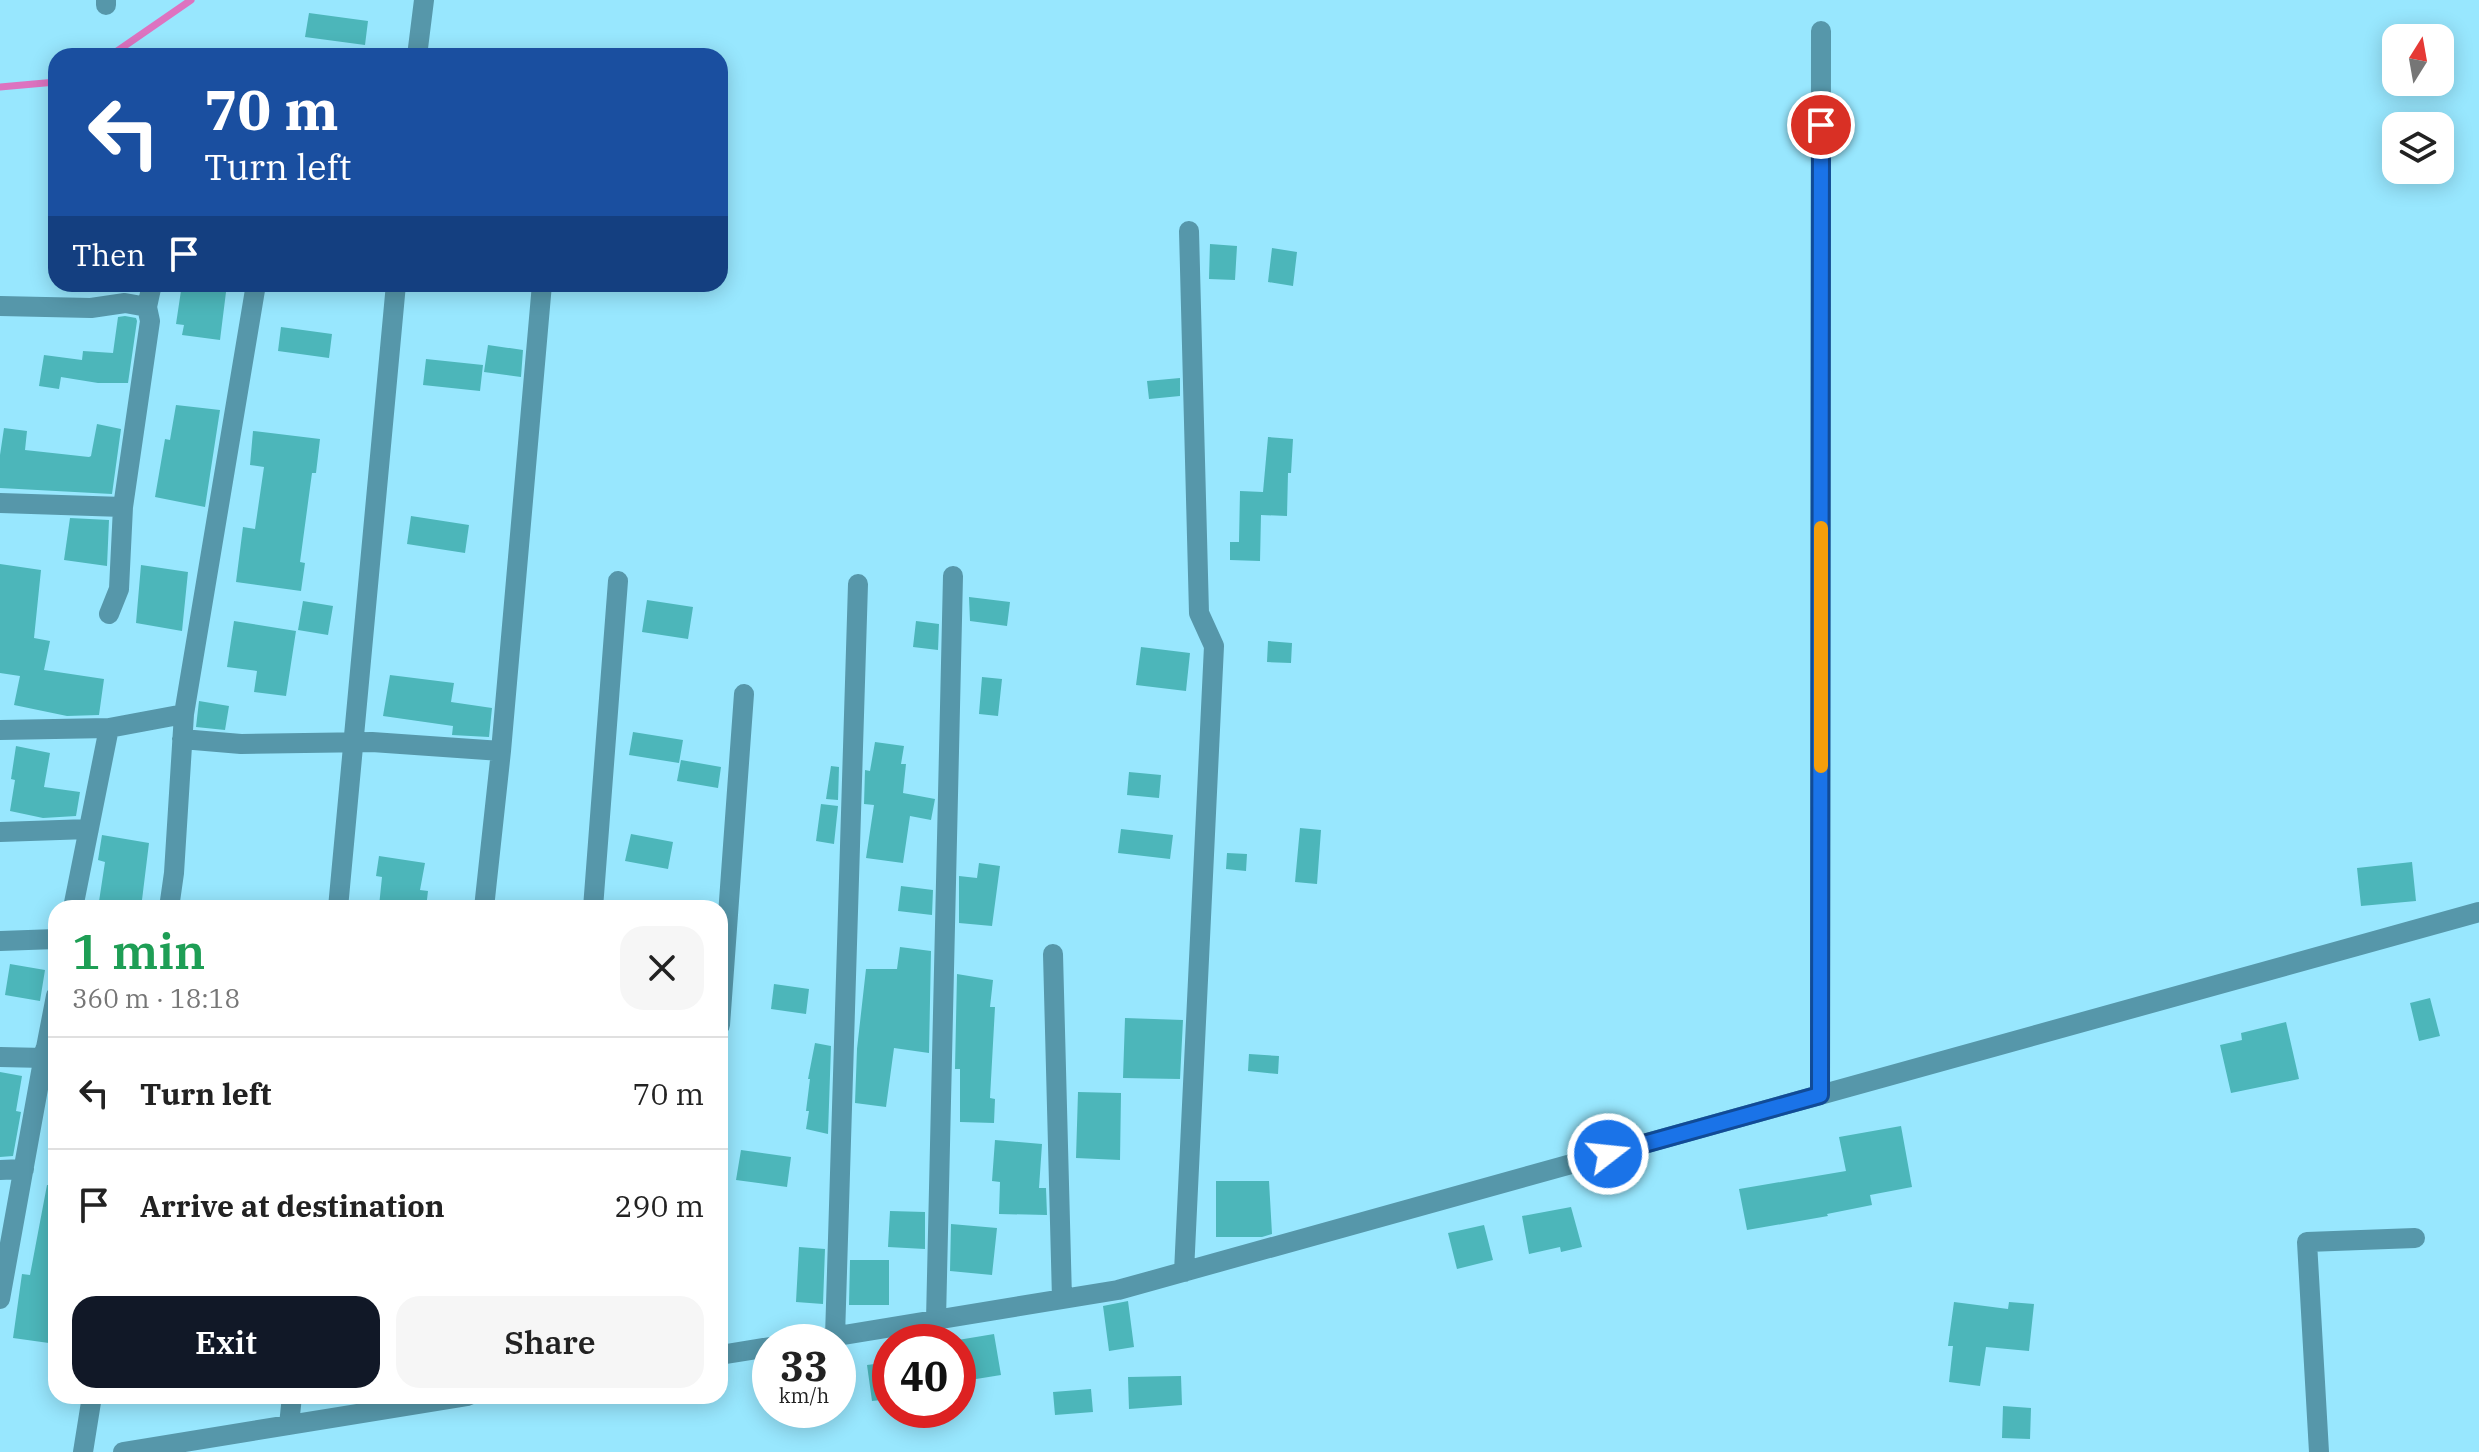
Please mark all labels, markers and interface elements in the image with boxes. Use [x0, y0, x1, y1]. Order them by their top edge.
north arrow [2382, 24, 2454, 96]
map controls [2382, 24, 2454, 184]
text: 70 m [204, 73, 339, 145]
icon: left [72, 80, 176, 184]
pin [1787, 91, 1855, 159]
icon: arrive [1799, 103, 1843, 147]
button: layers [2382, 112, 2454, 184]
text: Turn left [204, 143, 351, 190]
icon: arrive [162, 232, 206, 276]
text: Then [72, 235, 146, 274]
text: 1 min [72, 920, 205, 982]
button: close [620, 926, 704, 1010]
text: 360 m · 18:18 [72, 981, 240, 1015]
icon: left [72, 1071, 116, 1115]
text: Turn left [140, 1074, 272, 1113]
text: 70 m [632, 1074, 704, 1113]
position arrow [1566, 1112, 1650, 1196]
icon: arrive [72, 1183, 116, 1227]
text: Arrive at destination [140, 1186, 445, 1225]
text: 290 m [614, 1186, 704, 1225]
button: Exit [72, 1296, 380, 1388]
button: Share [396, 1296, 704, 1388]
speed limit sign: 40 [872, 1324, 976, 1428]
text: 33 [780, 1340, 828, 1392]
text: km/h [779, 1382, 829, 1409]

